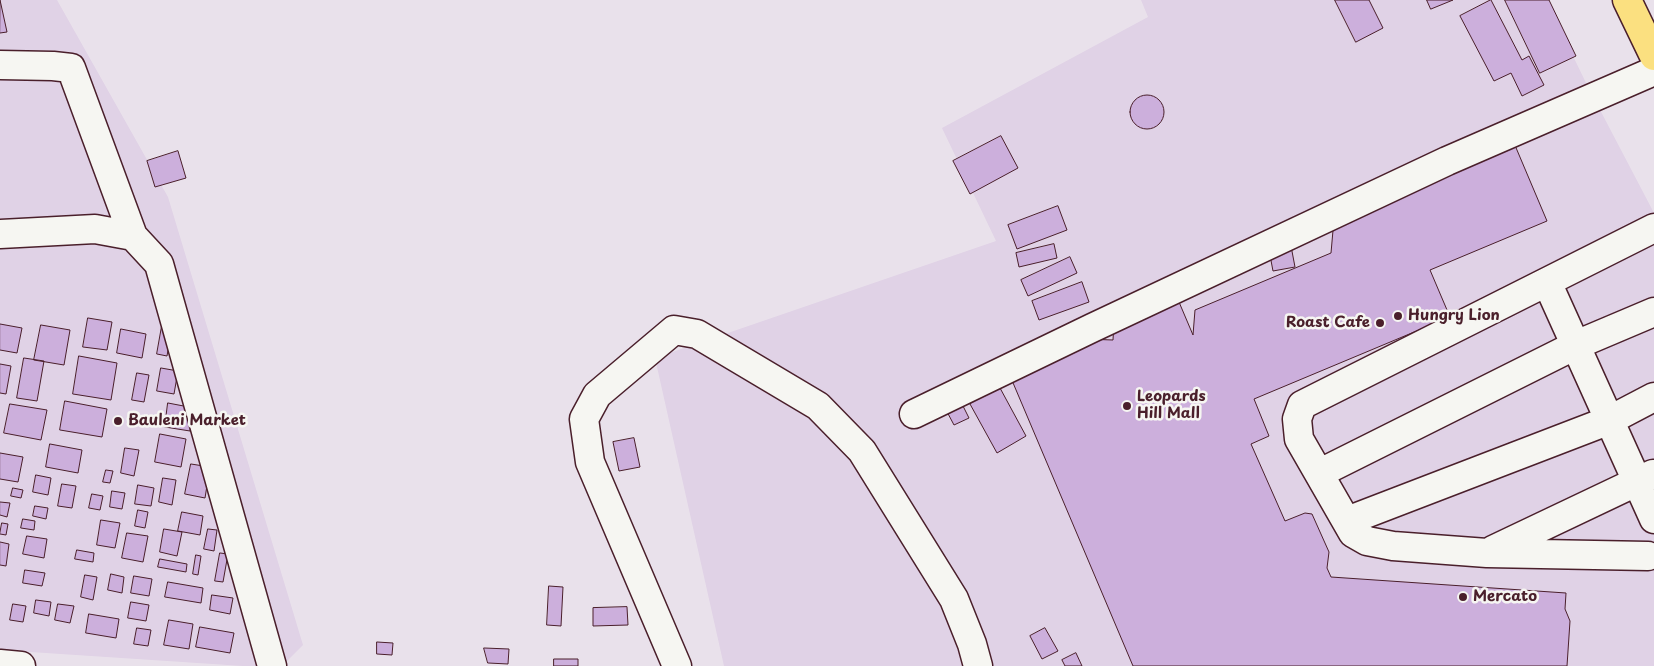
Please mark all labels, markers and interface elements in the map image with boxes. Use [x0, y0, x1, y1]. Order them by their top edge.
place label: Hungry Lion [1408, 307, 1500, 325]
marker: Hungry Lion [1392, 310, 1404, 322]
place label: Roast Cafe [1286, 314, 1370, 332]
marker: Roast Cafe [1374, 317, 1386, 329]
place label: Leopards Hill Mall [1137, 388, 1206, 423]
marker: Leopards Hill Mall [1121, 400, 1133, 412]
place label: Bauleni Market [128, 412, 246, 430]
marker: Bauleni Market [112, 415, 124, 427]
place label: Mercato [1473, 588, 1537, 606]
marker: Mercato [1457, 591, 1469, 603]

